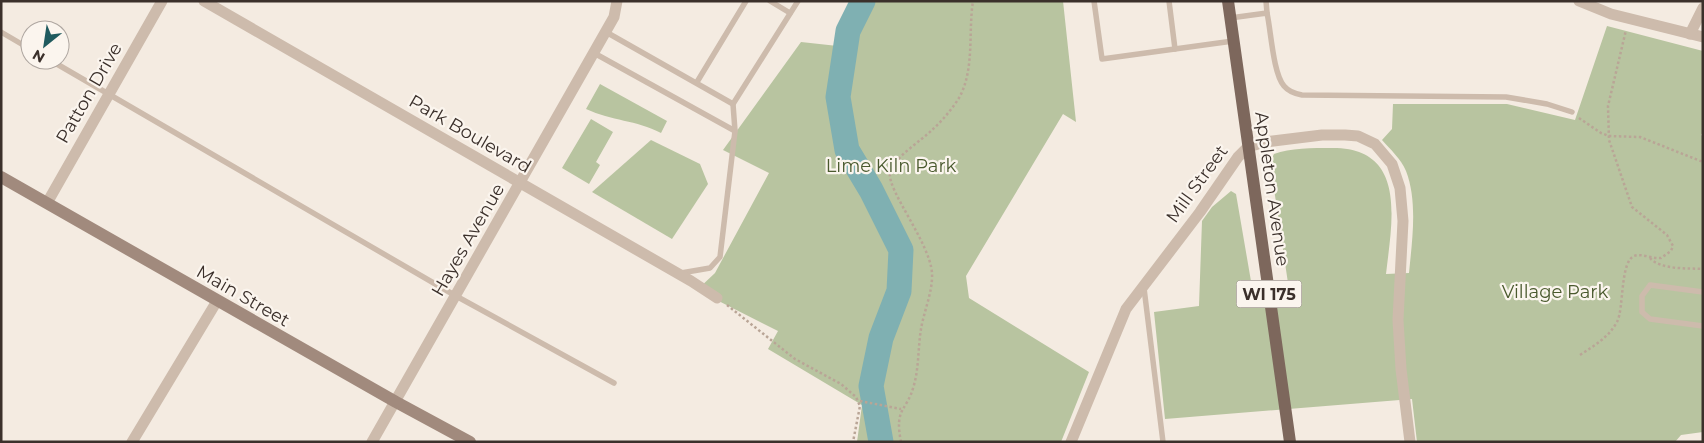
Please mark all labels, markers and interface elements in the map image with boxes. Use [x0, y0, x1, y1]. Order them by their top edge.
north arrow [20, 20, 70, 70]
street label: Patton Drive [51, 39, 127, 147]
text: N [29, 46, 48, 67]
street label: Park Boulevard [405, 90, 535, 178]
street label: Appleton Avenue [1250, 110, 1294, 268]
street label: Mill Street [1161, 141, 1233, 227]
park label: Lime Kiln Park [826, 155, 957, 177]
street label: Hayes Avenue [427, 180, 509, 300]
street label: Main Street [192, 260, 294, 332]
road number: WI 175 [1236, 280, 1302, 308]
park label: Village Park [1502, 281, 1608, 303]

